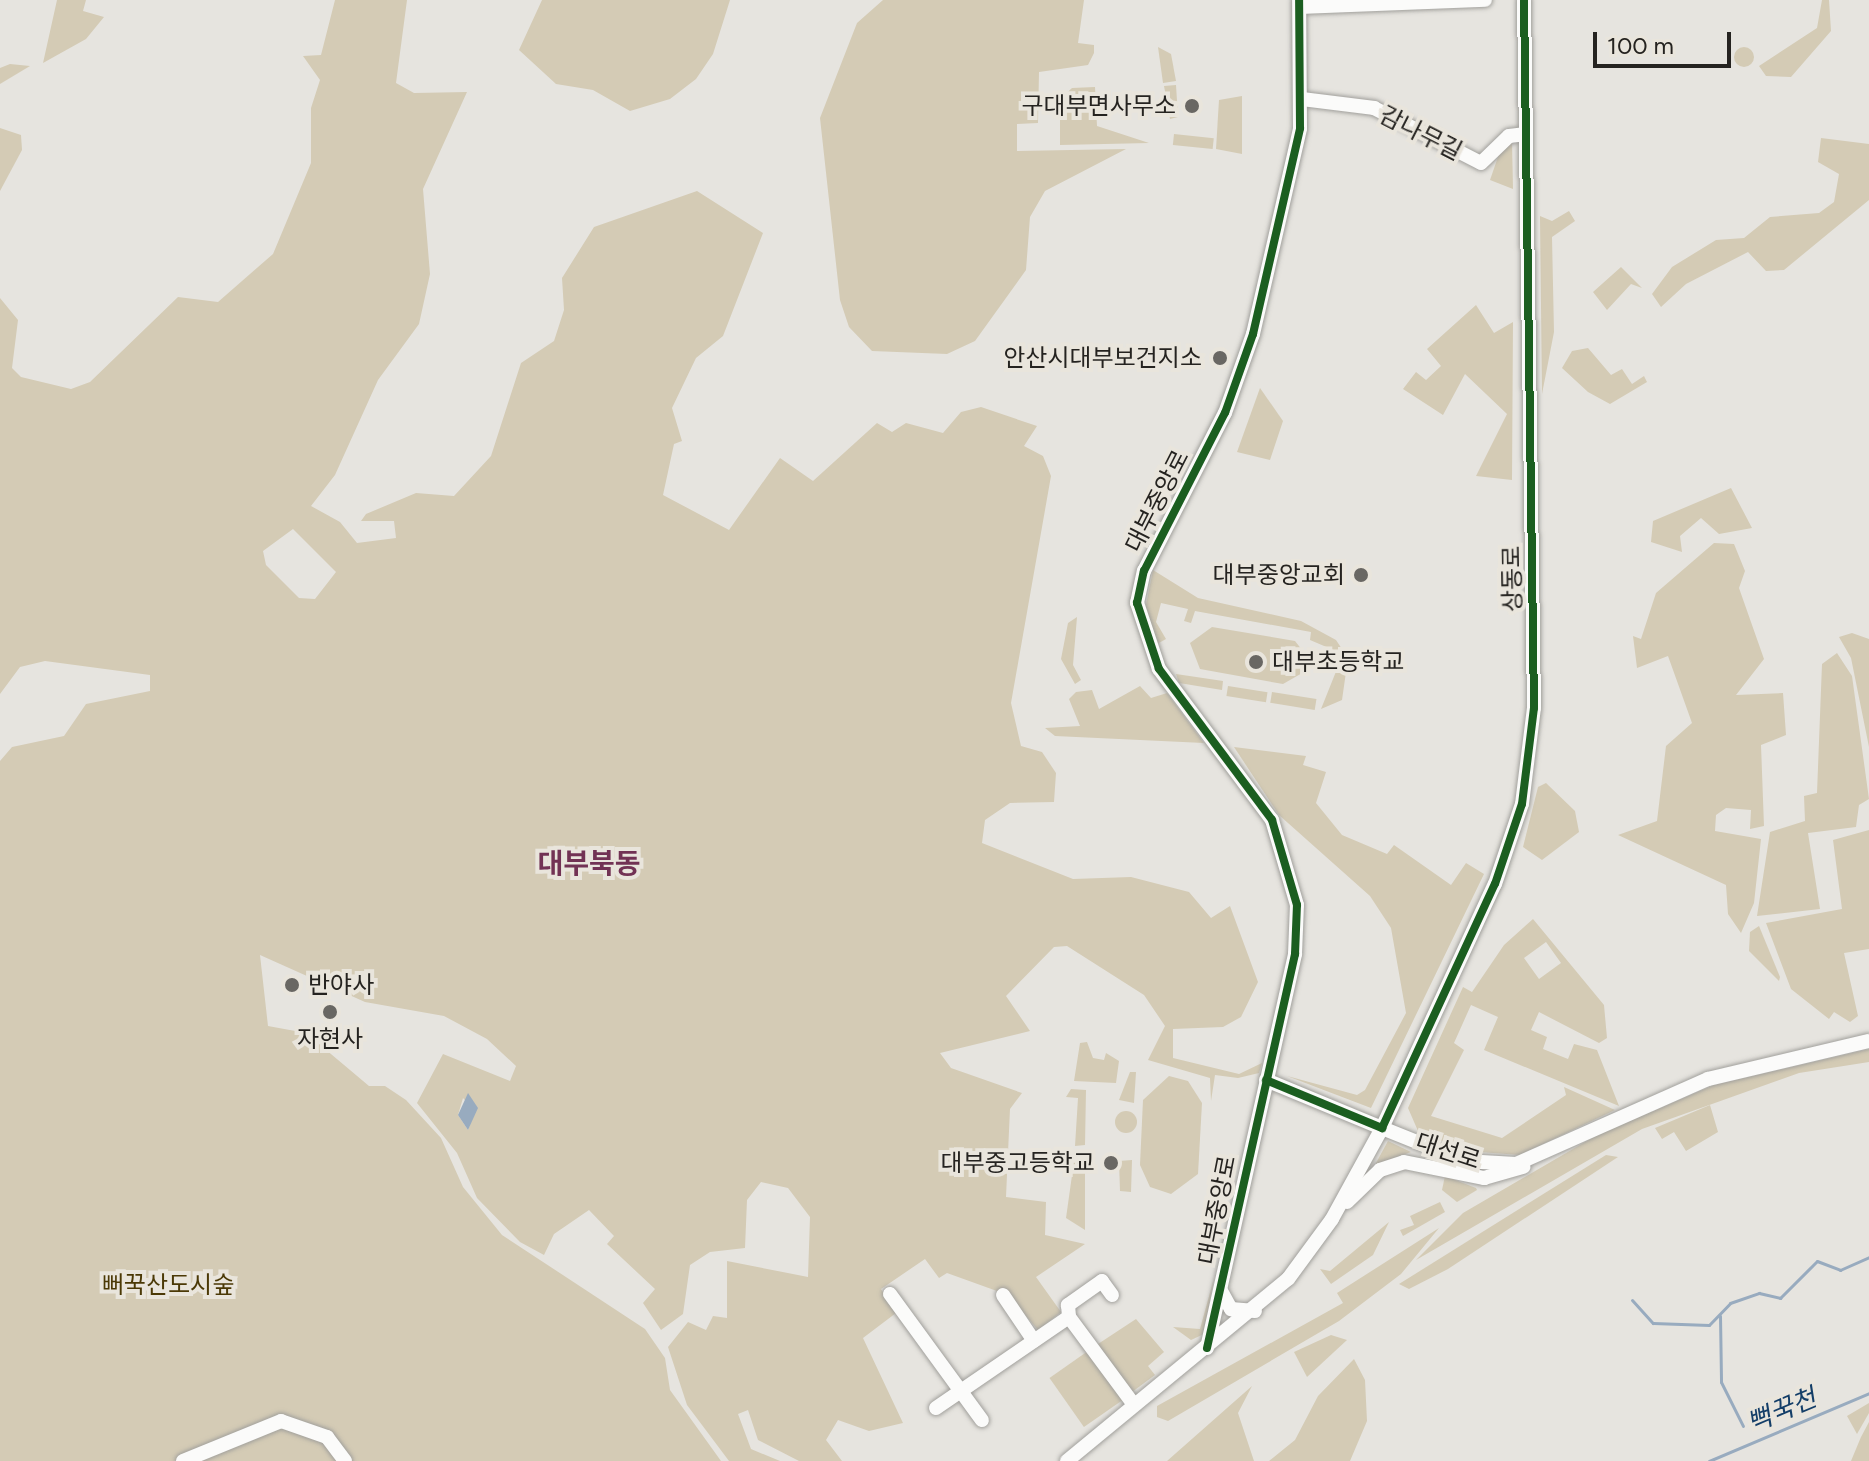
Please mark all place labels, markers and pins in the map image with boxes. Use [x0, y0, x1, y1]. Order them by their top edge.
place label: 구대부면사무소 [1021, 92, 1176, 120]
marker: 구대부면사무소 [1183, 97, 1201, 115]
place label: 안산시대부보건지소 [1003, 344, 1202, 372]
marker: 안산시대부보건지소 [1209, 347, 1231, 369]
place label: 대부중앙교회 [1213, 561, 1345, 589]
marker: 대부중앙교회 [1352, 566, 1370, 584]
place label: 대부초등학교 [1272, 648, 1404, 676]
marker: 대부초등학교 [1247, 653, 1265, 671]
place label: 반야사 [308, 971, 374, 999]
marker: 반야사 [283, 976, 301, 994]
marker: 자현사 [321, 1003, 339, 1021]
place label: 자현사 [297, 1025, 363, 1053]
place label: 대부중고등학교 [940, 1149, 1095, 1177]
marker: 대부중고등학교 [1102, 1154, 1120, 1172]

